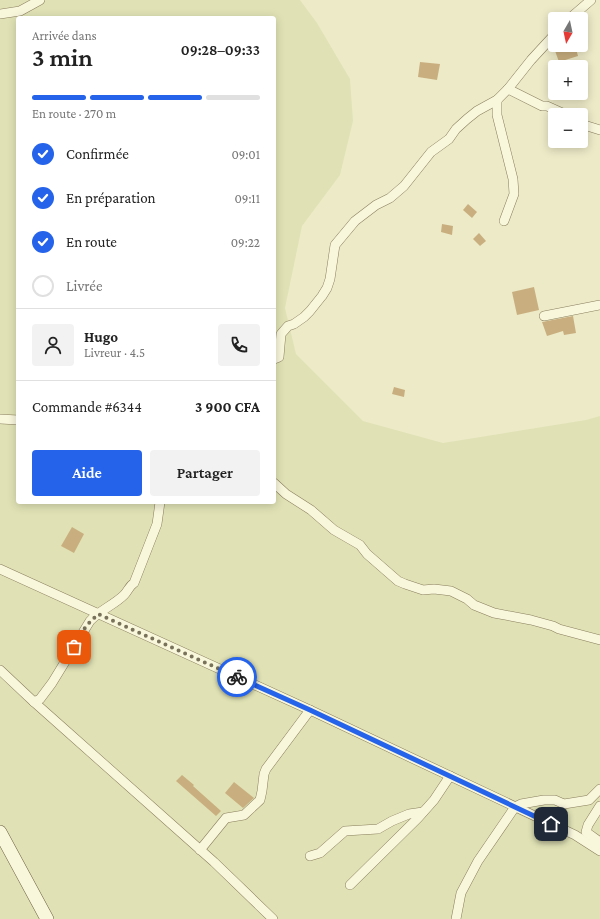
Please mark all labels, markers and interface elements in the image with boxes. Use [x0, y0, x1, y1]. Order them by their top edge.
north arrow [548, 12, 588, 52]
map controls [548, 12, 588, 148]
text: Arrivée dans [32, 28, 97, 43]
text: 09:28–09:33 [181, 42, 260, 58]
text: 3 min [32, 43, 93, 72]
button: + [548, 60, 588, 100]
text: En route · 270 m [32, 106, 116, 121]
button: − [548, 108, 588, 148]
icon: check [32, 143, 54, 165]
text: Confirmée [66, 146, 129, 162]
text: 09:01 [231, 147, 260, 162]
icon: check [32, 187, 54, 209]
text: En préparation [66, 190, 156, 206]
text: 09:11 [234, 191, 260, 206]
icon: check [32, 231, 54, 253]
text: En route [66, 234, 117, 250]
text: 09:22 [231, 235, 260, 250]
text: Livrée [66, 278, 103, 294]
button: person [32, 324, 74, 366]
button: phone [218, 324, 260, 366]
text: Hugo [84, 329, 118, 345]
text: Livreur · 4.5 [84, 345, 145, 360]
text: Commande #6344 [32, 399, 142, 415]
text: 3 900 CFA [195, 399, 260, 415]
button: Aide [32, 450, 142, 496]
button: Partager [150, 450, 260, 496]
pin [57, 630, 91, 664]
icon: bag [63, 636, 85, 658]
courier [217, 657, 257, 697]
icon: bike [226, 666, 248, 688]
pin [534, 807, 568, 841]
icon: home [540, 813, 562, 835]

